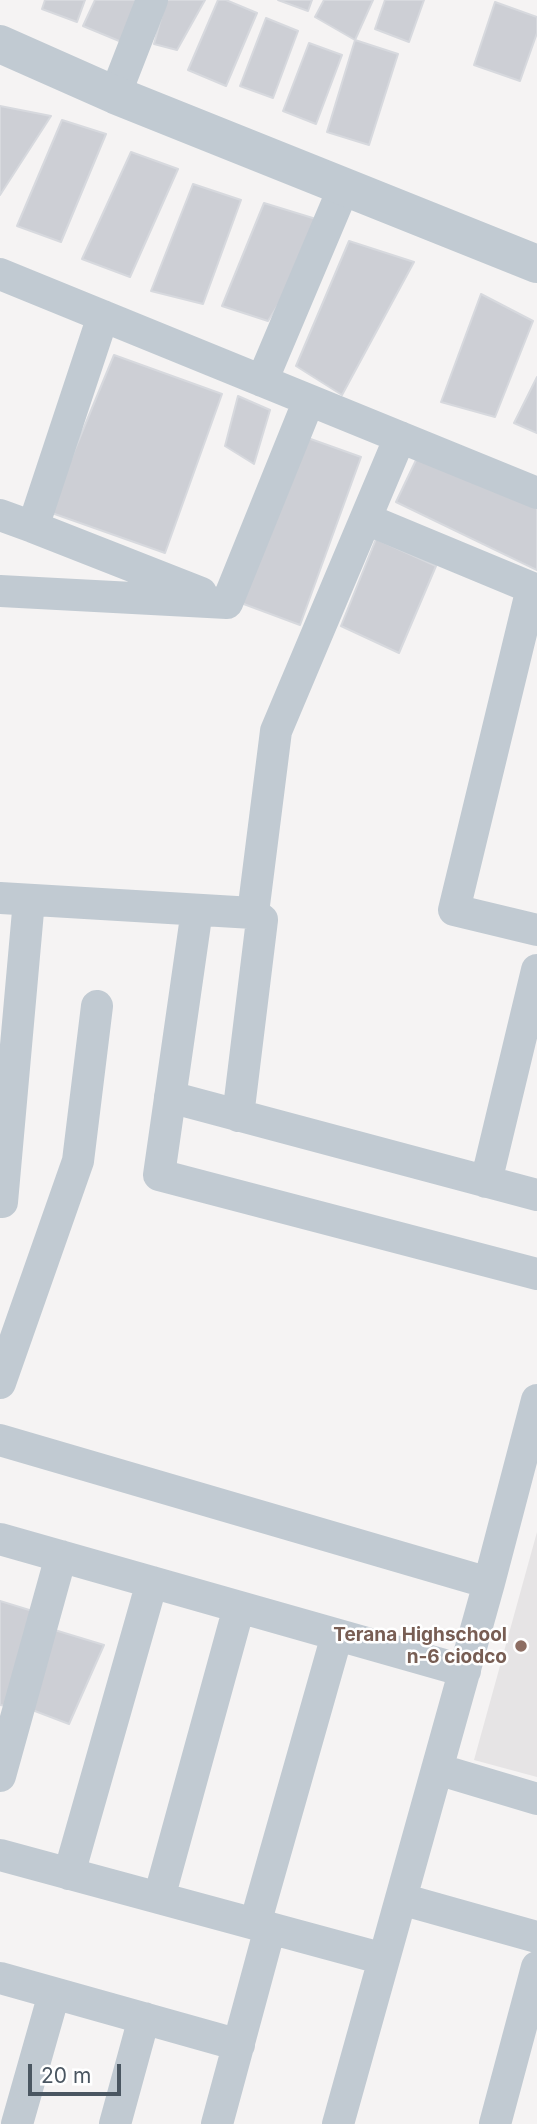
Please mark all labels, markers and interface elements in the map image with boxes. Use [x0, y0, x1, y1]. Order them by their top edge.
place label: Terana Highschool n-6 ciodco [333, 1624, 507, 1668]
marker: Terana Highschool n-6 ciodco [513, 1638, 529, 1654]
scale bar [32, 2050, 124, 2094]
text: 20 m [41, 2063, 91, 2088]

